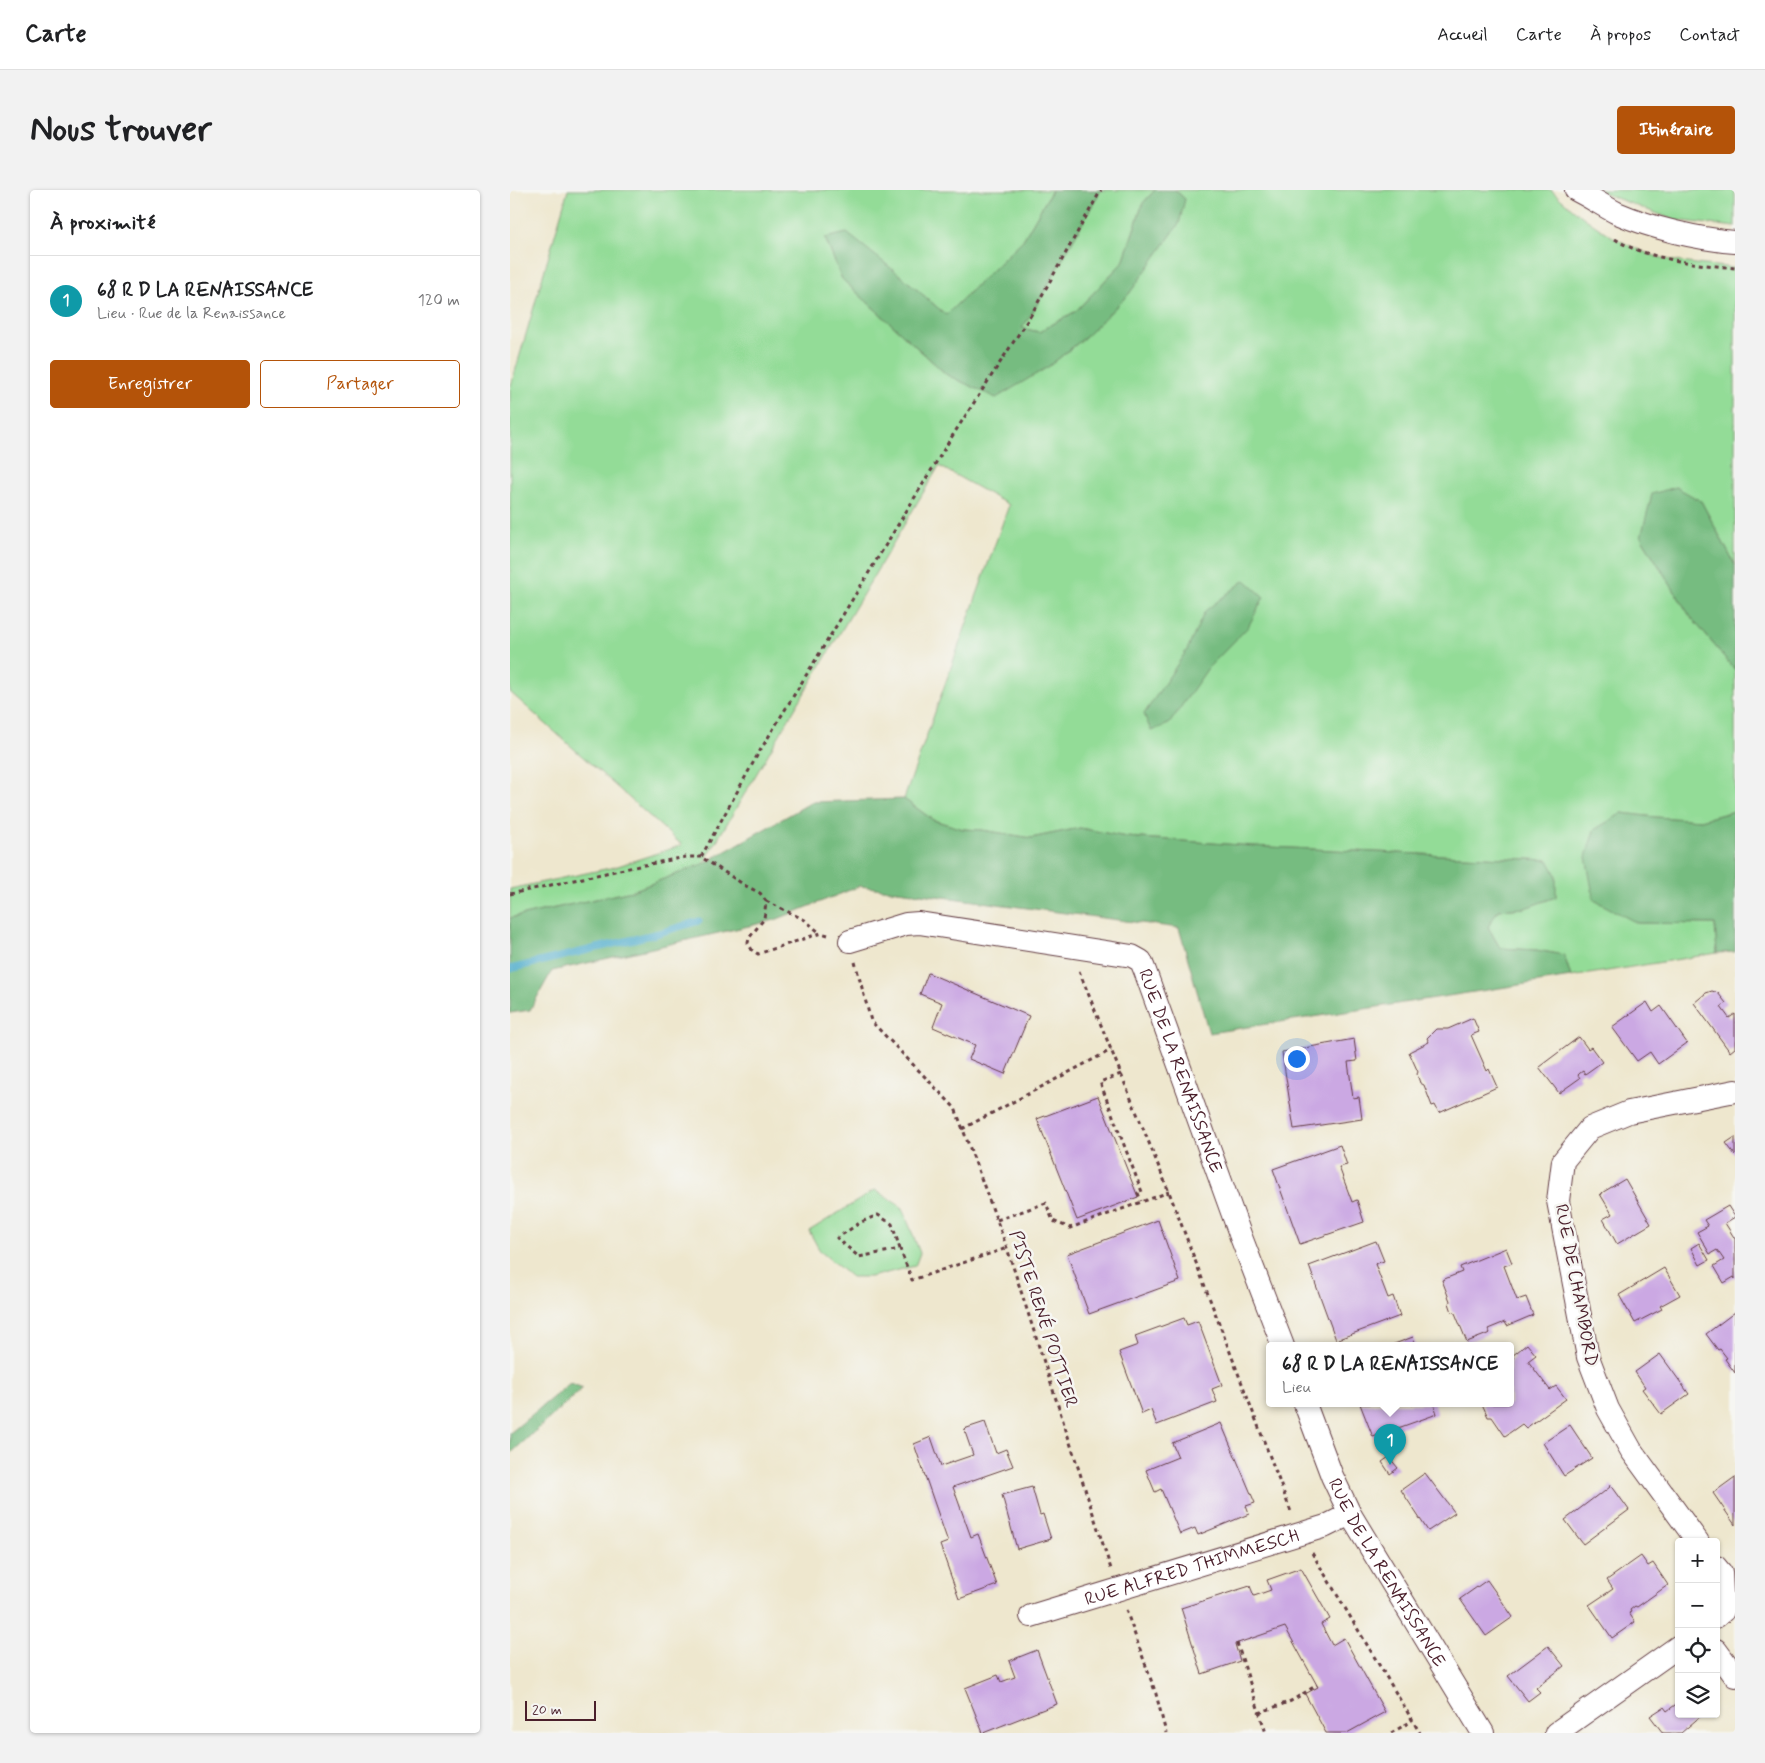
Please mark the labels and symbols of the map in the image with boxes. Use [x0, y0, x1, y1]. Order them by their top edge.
street label: RUE DE LA RENAISSANCE [1132, 966, 1228, 1176]
your location [1284, 1046, 1310, 1072]
street label: RUE DE CHAMBORD [1549, 1202, 1604, 1368]
street label: PISTE RENÉ POTTIER [1003, 1228, 1083, 1411]
pin: 1 [1374, 1424, 1406, 1465]
street label: RUE DE LA RENAISSANCE [1322, 1475, 1451, 1672]
street label: RUE ALFRED THIMMESCH [1082, 1524, 1302, 1612]
scale bar [525, 1698, 596, 1721]

